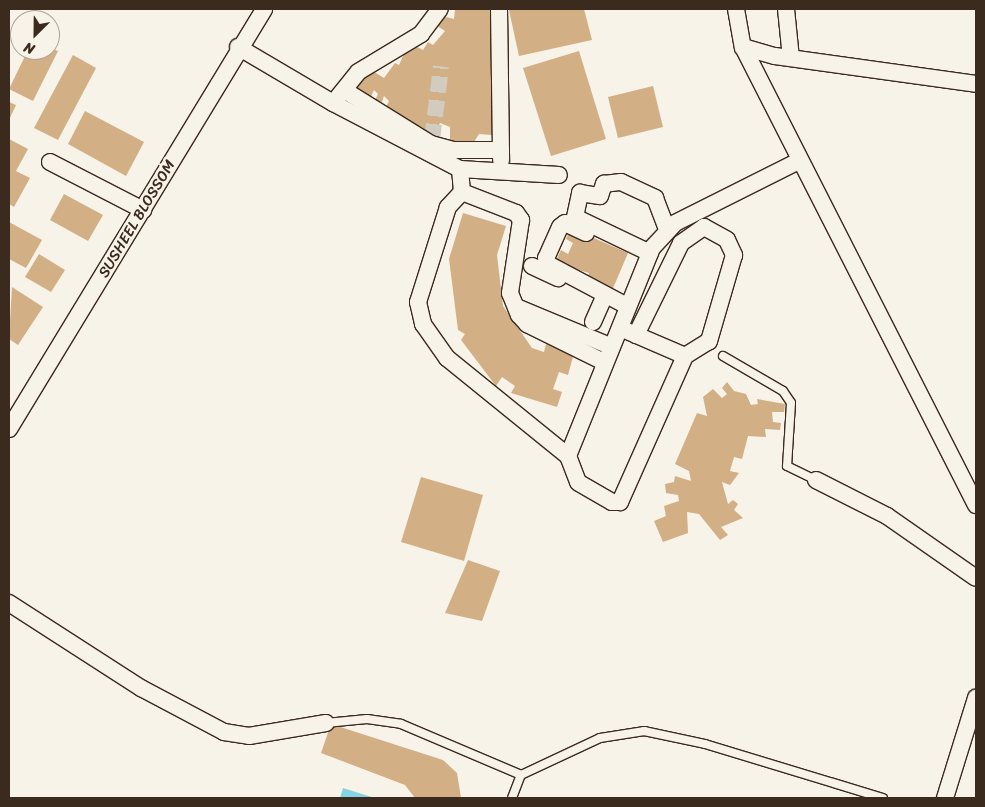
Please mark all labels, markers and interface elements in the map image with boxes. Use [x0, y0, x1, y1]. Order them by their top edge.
north arrow [10, 10, 60, 60]
text: N [20, 35, 39, 62]
street label: SUSHEEL BLOSSOM [95, 157, 179, 281]

